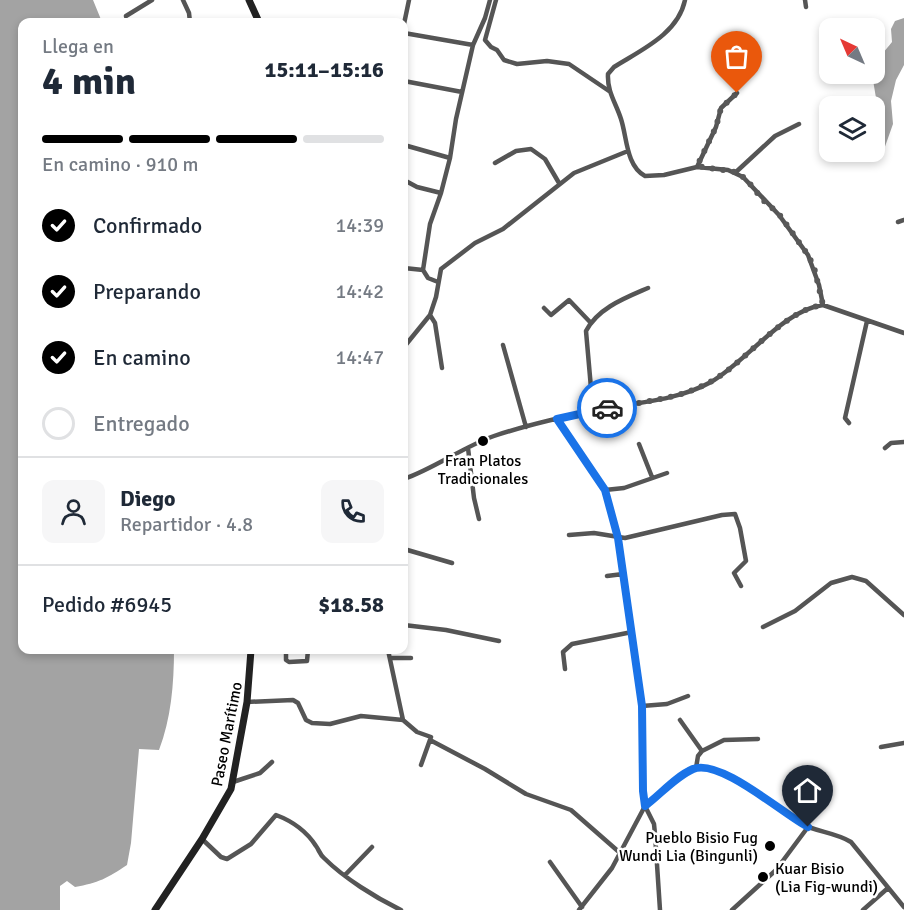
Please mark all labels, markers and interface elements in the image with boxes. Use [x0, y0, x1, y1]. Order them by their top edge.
north arrow [819, 18, 885, 84]
map controls [819, 18, 885, 162]
pin [711, 31, 762, 93]
text: Llega en [42, 34, 114, 59]
icon: bag [720, 40, 753, 73]
text: 15:11–15:16 [265, 56, 384, 83]
text: 4 min [42, 57, 136, 105]
button: layers [819, 96, 885, 162]
text: En camino · 910 m [42, 152, 199, 177]
icon: check [42, 209, 75, 242]
text: Confirmado [93, 212, 202, 239]
text: 14:39 [335, 213, 384, 238]
icon: check [42, 275, 75, 308]
text: Preparando [93, 278, 201, 305]
text: 14:42 [335, 279, 384, 304]
icon: check [42, 341, 75, 374]
text: En camino [93, 344, 191, 371]
text: 14:47 [335, 345, 384, 370]
courier [577, 378, 637, 438]
icon: car [591, 392, 624, 425]
text: Entregado [93, 410, 190, 437]
marker: Fran Platos Tradicionales [476, 434, 490, 448]
place label: Fran Platos Tradicionales [438, 451, 528, 489]
button: person [42, 480, 105, 543]
button: phone [321, 480, 384, 543]
text: Diego [120, 485, 175, 512]
text: Repartidor · 4.8 [120, 512, 253, 537]
text: Pedido #6945 [42, 591, 172, 618]
text: $18.58 [318, 591, 384, 618]
street label: Paseo Marítimo [207, 680, 247, 788]
pin [782, 765, 833, 827]
icon: home [791, 774, 824, 807]
place label: Pueblo Bisio Fug Wundi Lia (Bingunli) [619, 828, 758, 866]
marker: Pueblo Bisio Fug Wundi Lia (Bingunli) [763, 839, 777, 853]
place label: Kuar Bisio (Lia Fig-wundi) [775, 859, 878, 897]
marker: Kuar Bisio (Lia Fig-wundi) [756, 870, 770, 884]

